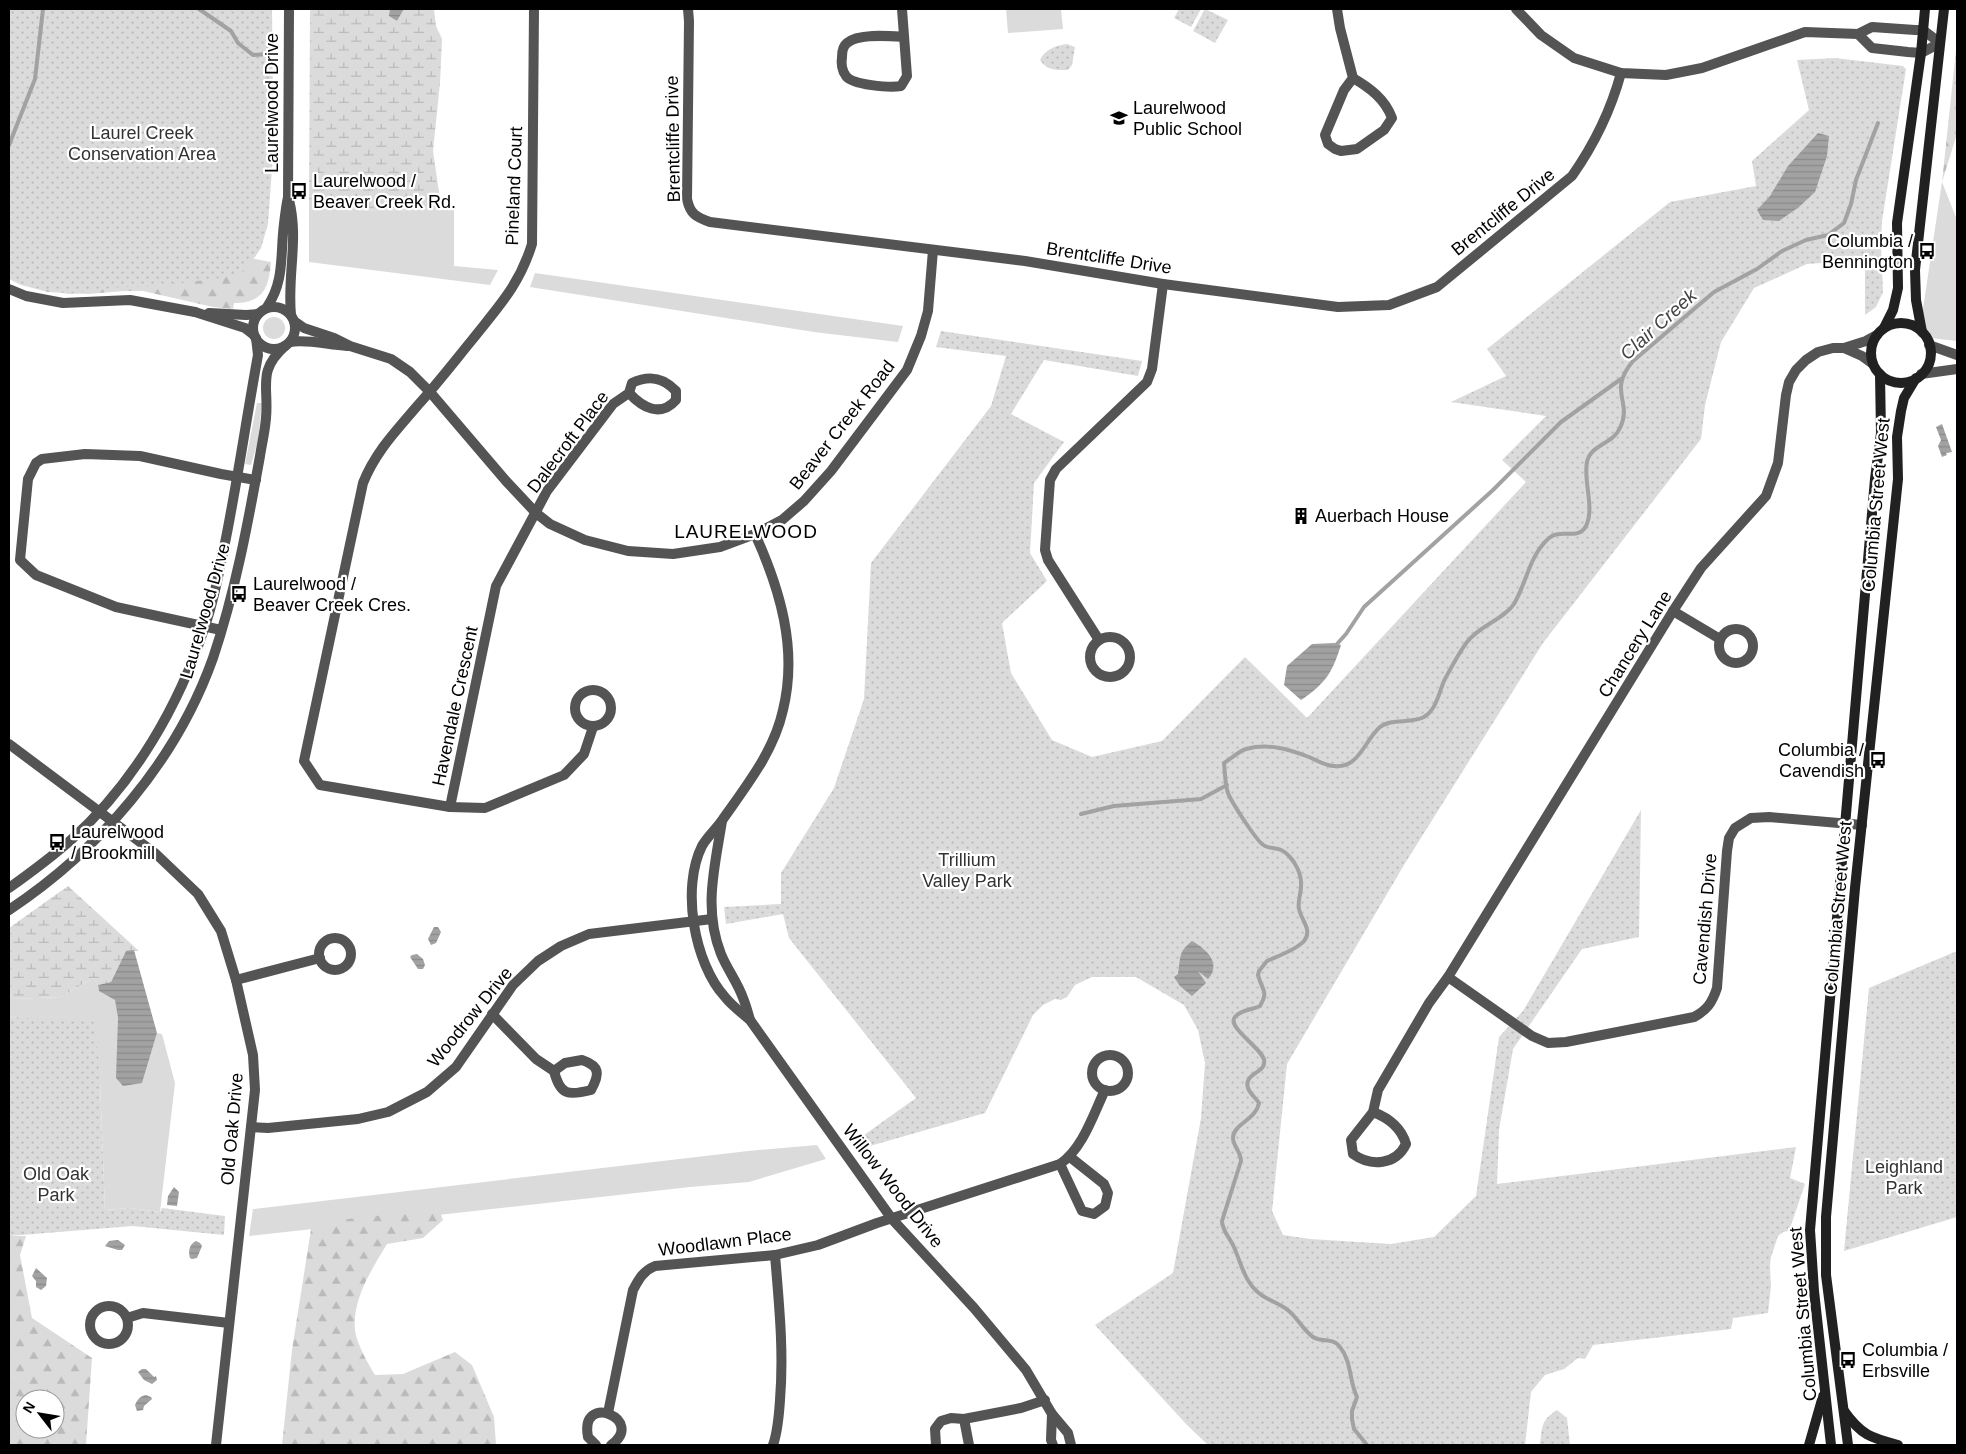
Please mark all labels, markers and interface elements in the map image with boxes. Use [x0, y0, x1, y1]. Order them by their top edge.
street label: Laurelwood Drive [262, 33, 282, 173]
street label: Brentcliffe Drive [662, 75, 684, 203]
place label: Laurelwood Public School [1133, 98, 1242, 139]
school or university icon: Laurelwood Public School [1109, 108, 1129, 128]
park label: Laurel Creek Conservation Area [68, 123, 217, 164]
street label: Pineland Court [502, 126, 526, 246]
street label: Brentcliffe Drive [1447, 164, 1559, 260]
place label: Laurelwood / Beaver Creek Rd. [313, 171, 456, 212]
bus stop icon: Laurelwood / Beaver Creek Rd. [289, 181, 309, 201]
place label: Columbia / Bennington [1822, 231, 1913, 272]
street label: Brentcliffe Drive [1045, 238, 1173, 278]
bus stop icon: Columbia / Bennington [1917, 241, 1937, 261]
water label: Clair Creek [1616, 284, 1702, 364]
street label: Beaver Creek Road [785, 357, 899, 493]
street label: Dalecroft Place [523, 387, 613, 497]
street label: Columbia Street West [1858, 417, 1894, 593]
building icon: Auerbach House [1291, 506, 1311, 526]
place label: Auerbach House [1315, 506, 1449, 526]
district label: LAURELWOOD [674, 521, 818, 542]
street label: Laurelwood Drive [176, 541, 234, 681]
place label: Laurelwood / Beaver Creek Cres. [253, 574, 411, 615]
bus stop icon: Laurelwood / Beaver Creek Cres. [229, 584, 249, 604]
street label: Chancery Lane [1594, 587, 1676, 701]
street label: Havendale Crescent [428, 624, 482, 788]
place label: Columbia / Cavendish [1778, 740, 1864, 781]
bus stop icon: Columbia / Cavendish [1868, 750, 1888, 770]
street label: Columbia Street West [1820, 820, 1856, 996]
place label: Laurelwood / Brookmill [71, 822, 164, 863]
bus stop icon: Laurelwood / Brookmill [47, 832, 67, 852]
park label: Trillium Valley Park [922, 850, 1013, 891]
street label: Cavendish Drive [1689, 852, 1721, 986]
street label: Woodrow Drive [424, 963, 516, 1071]
street label: Old Oak Drive [217, 1072, 247, 1186]
street label: Willow Wood Drive [839, 1120, 947, 1252]
park label: Leighland Park [1865, 1157, 1943, 1198]
park label: Old Oak Park [23, 1164, 90, 1205]
street label: Woodlawn Place [657, 1224, 793, 1260]
street label: Columbia Street West [1785, 1226, 1821, 1402]
place label: Columbia / Erbsville [1862, 1340, 1948, 1381]
bus stop icon: Columbia / Erbsville [1838, 1350, 1858, 1370]
north arrow [15, 1389, 65, 1439]
text: N [19, 1399, 38, 1416]

